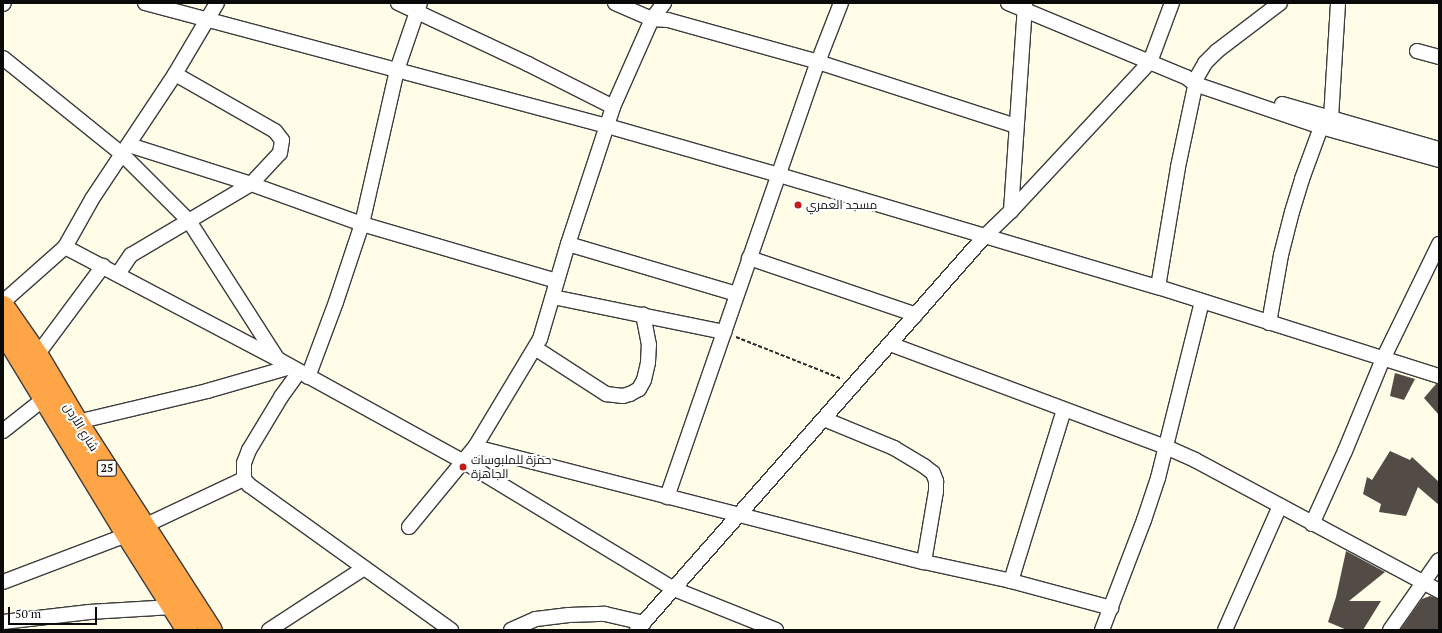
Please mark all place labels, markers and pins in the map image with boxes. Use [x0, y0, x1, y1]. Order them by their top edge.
place label: مسجد العمري [806, 198, 877, 212]
marker: مسجد العمري [793, 200, 803, 210]
place label: حمزة للملبوسات الجاهزة [471, 453, 551, 481]
marker: حمزة للملبوسات الجاهزة [458, 462, 468, 472]

